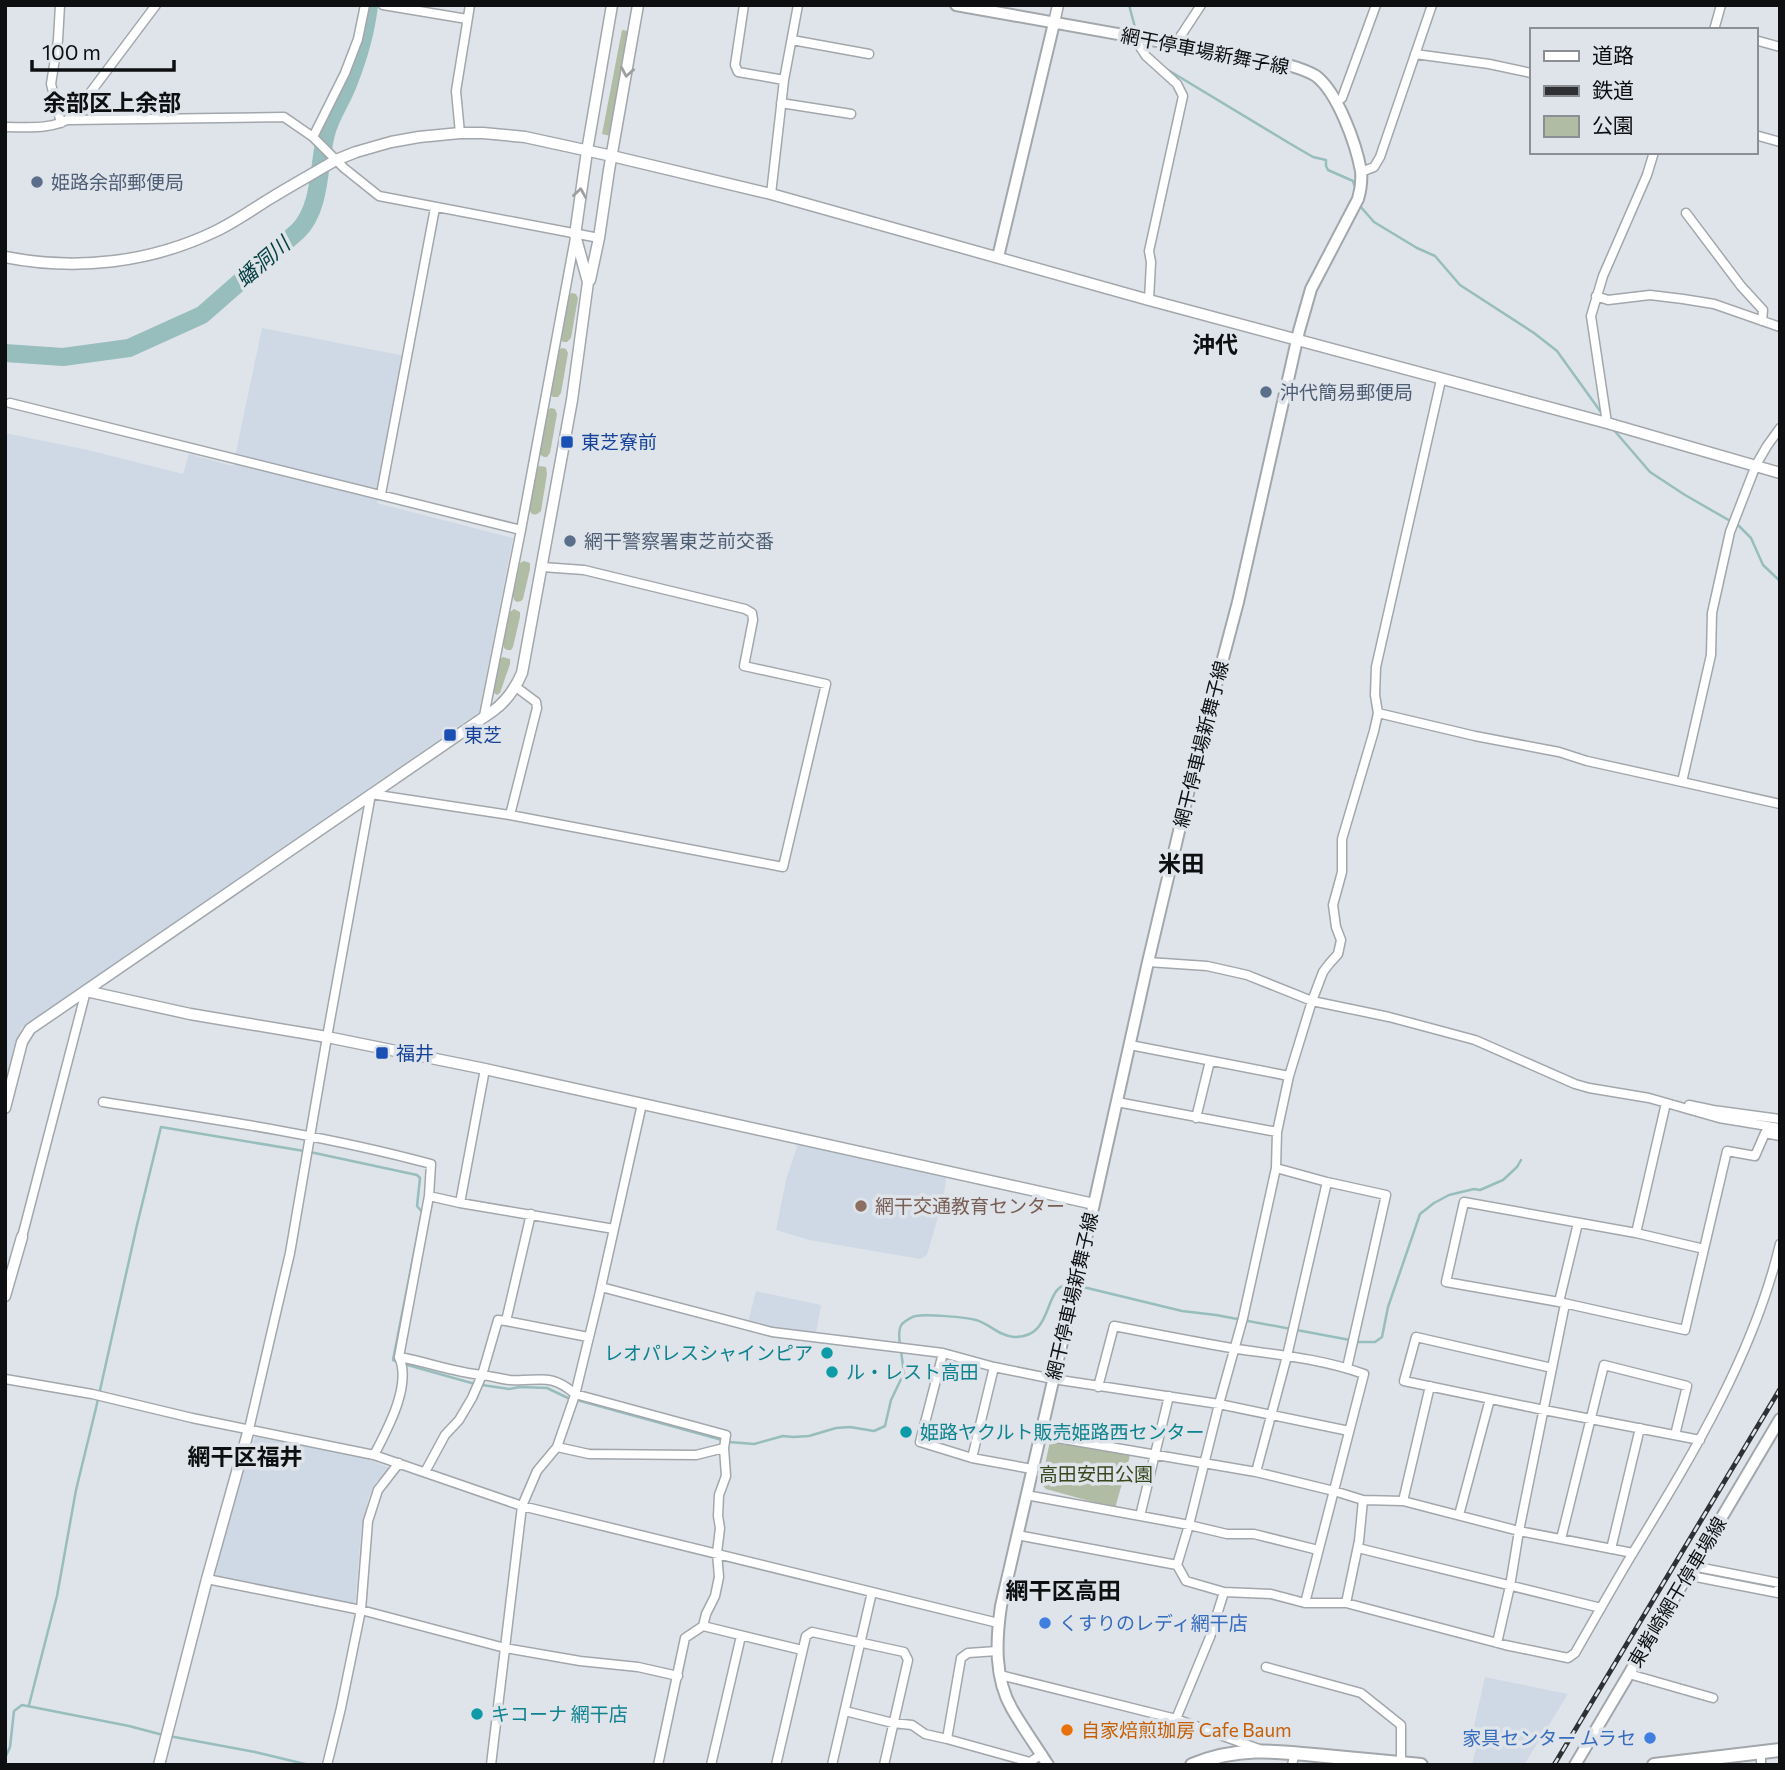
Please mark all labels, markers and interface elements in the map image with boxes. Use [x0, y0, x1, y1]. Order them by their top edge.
street label: 網干停車場新舞子線 [1119, 23, 1291, 78]
scale bar [32, 28, 173, 72]
legend [1530, 28, 1757, 154]
text: 100 m [42, 39, 101, 64]
text: 道路 [1592, 42, 1634, 67]
one-way arrow [620, 66, 635, 78]
text: 鉄道 [1592, 77, 1634, 102]
district label: 余部区上余部 [43, 88, 181, 116]
text: 公園 [1592, 112, 1634, 137]
place label: 姫路余部郵便局 [51, 170, 184, 193]
marker: 姫路余部郵便局 [29, 174, 45, 190]
one-way arrow [572, 187, 587, 199]
water label: 蟠洞川 [230, 229, 295, 291]
district label: 沖代 [1192, 330, 1238, 358]
place label: 沖代簡易郵便局 [1280, 380, 1413, 403]
marker: 沖代簡易郵便局 [1258, 384, 1274, 400]
place label: 東芝寮前 [581, 430, 657, 453]
marker: 東芝寮前 [559, 434, 575, 450]
place label: 網干警察署東芝前交番 [584, 529, 774, 552]
marker: 網干警察署東芝前交番 [562, 533, 578, 549]
street label: 網干停車場新舞子線 [1169, 658, 1232, 830]
place label: 東芝 [464, 723, 502, 746]
marker: 東芝 [442, 727, 458, 743]
district label: 米田 [1158, 849, 1204, 877]
place label: 福井 [396, 1041, 434, 1064]
marker: 福井 [374, 1045, 390, 1061]
place label: 網干交通教育センター [875, 1194, 1065, 1217]
marker: 網干交通教育センター [853, 1198, 869, 1214]
street label: 網干停車場新舞子線 [1041, 1210, 1102, 1382]
place label: レオパレスシャインピア [604, 1341, 813, 1364]
marker: レオパレスシャインピア [819, 1345, 835, 1361]
place label: ル・レスト高田 [846, 1360, 979, 1383]
marker: ル・レスト高田 [824, 1364, 840, 1380]
place label: 姫路ヤクルト販売姫路西センター [920, 1420, 1204, 1443]
marker: 姫路ヤクルト販売姫路西センター [898, 1424, 914, 1440]
district label: 網干区福井 [188, 1442, 303, 1470]
park label: 高田安田公園 [1039, 1462, 1153, 1485]
street label: 東觜崎網干停車場線 [1623, 1513, 1730, 1671]
district label: 網干区高田 [1006, 1576, 1121, 1604]
place label: くすりのレディ網干店 [1059, 1611, 1248, 1634]
marker: くすりのレディ網干店 [1037, 1615, 1053, 1631]
place label: キコーナ 網干店 [491, 1702, 628, 1725]
marker: キコーナ 網干店 [469, 1706, 485, 1722]
place label: 自家焙煎珈房 Cafe Baum [1081, 1718, 1292, 1741]
marker: 自家焙煎珈房 Cafe Baum [1059, 1722, 1075, 1738]
place label: 家具センター ムラセ [1462, 1726, 1636, 1749]
marker: 家具センター ムラセ [1642, 1730, 1658, 1746]

